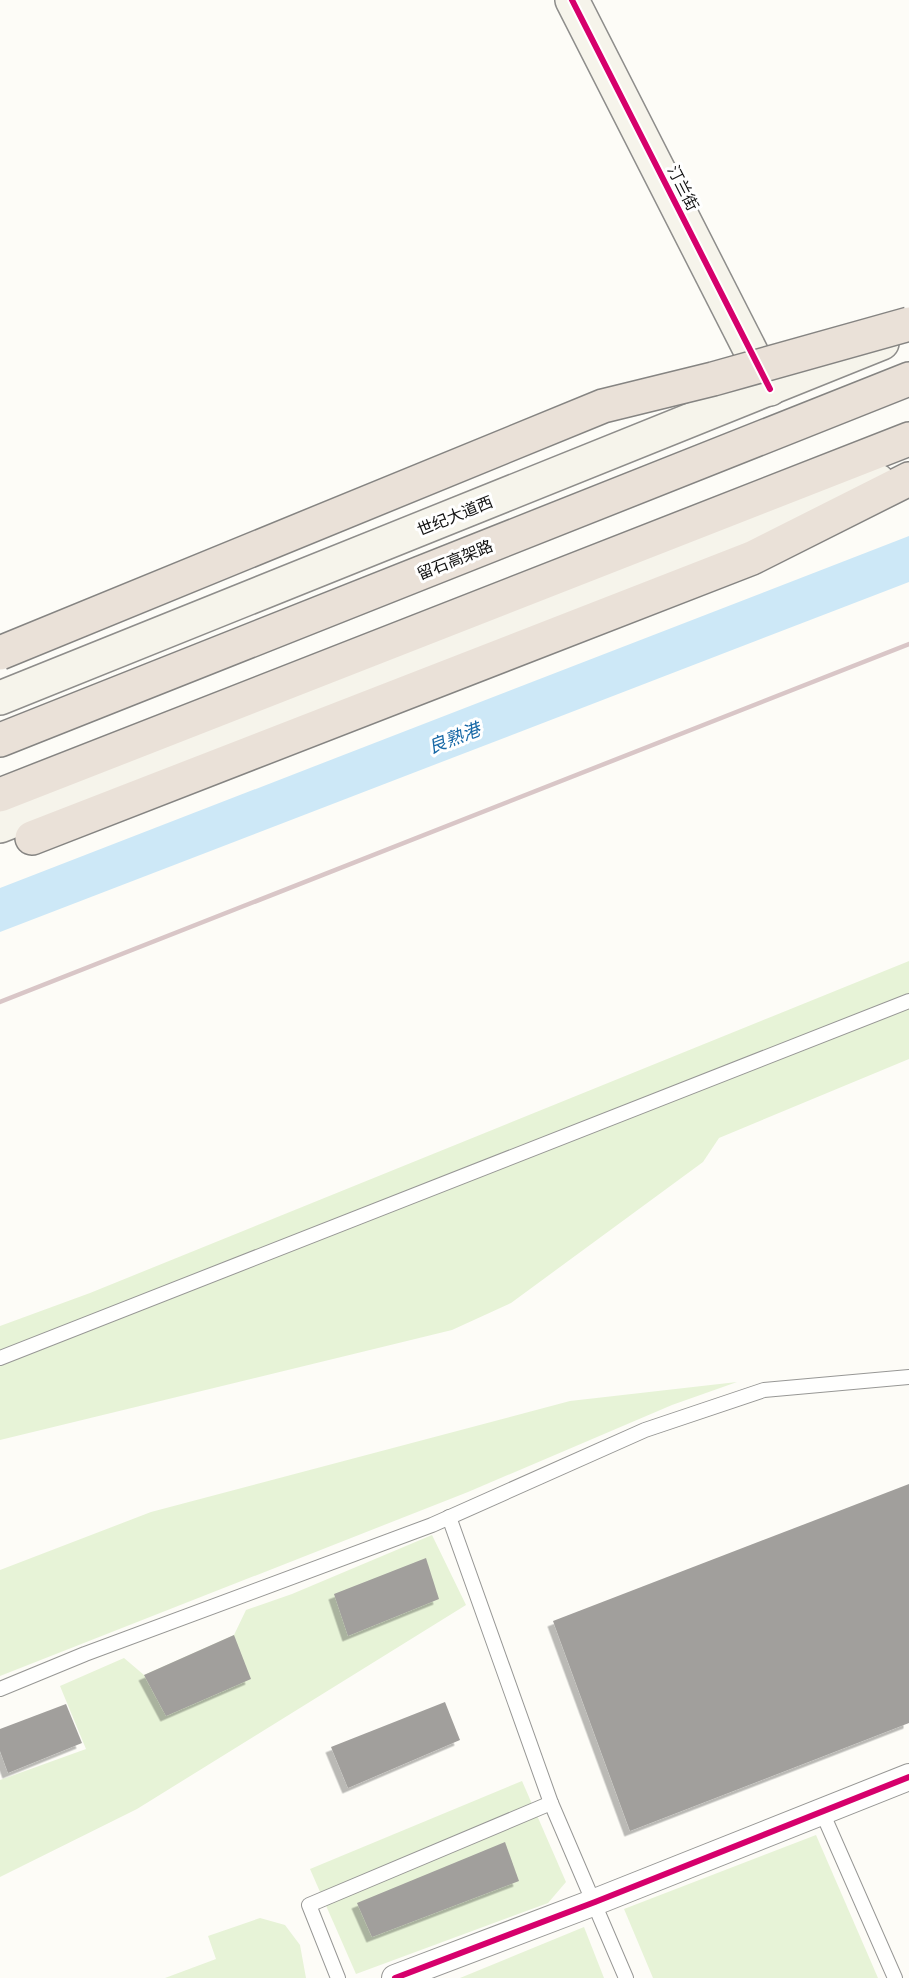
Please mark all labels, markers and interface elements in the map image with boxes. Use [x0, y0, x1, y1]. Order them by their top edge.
street label: 汀兰街 [664, 162, 702, 214]
street label: 世纪大道西 [414, 492, 496, 540]
street label: 留石高架路 [414, 536, 496, 584]
water label: 良熟港 [425, 717, 486, 757]

